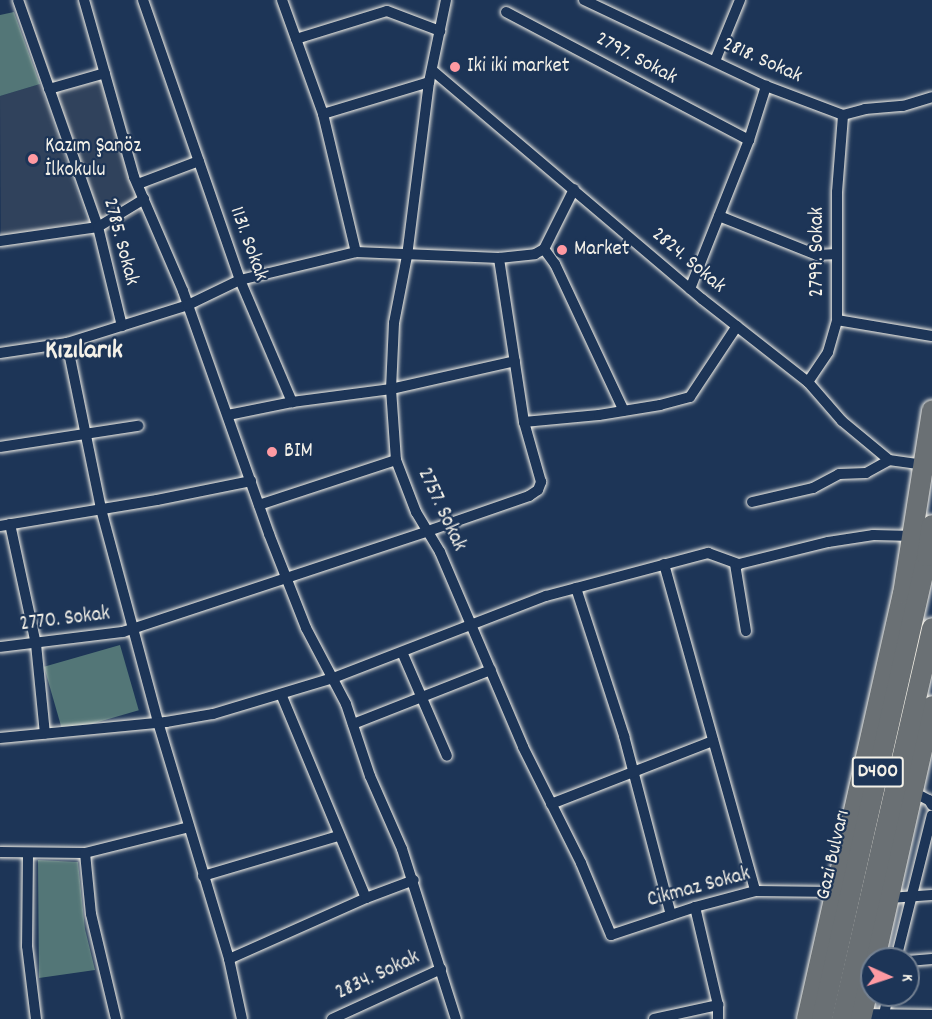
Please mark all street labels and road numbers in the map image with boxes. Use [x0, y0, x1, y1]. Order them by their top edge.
street label: 2797. Sokak [591, 27, 681, 91]
street label: 2818. Sokak [718, 32, 806, 90]
street label: 2785. Sokak [96, 196, 144, 288]
street label: 1131. Sokak [223, 203, 273, 285]
street label: 2799. Sokak [805, 207, 831, 297]
street label: 2824. Sokak [646, 223, 730, 299]
street label: 2757. Sokak [411, 464, 471, 556]
street label: 2770. Sokak [18, 602, 112, 638]
road number: D400 [851, 755, 905, 789]
street label: Gazi Bulvarı [811, 808, 857, 902]
street label: Cikmaz Sokak [645, 862, 753, 914]
street label: 2834. Sokak [332, 946, 424, 1006]

